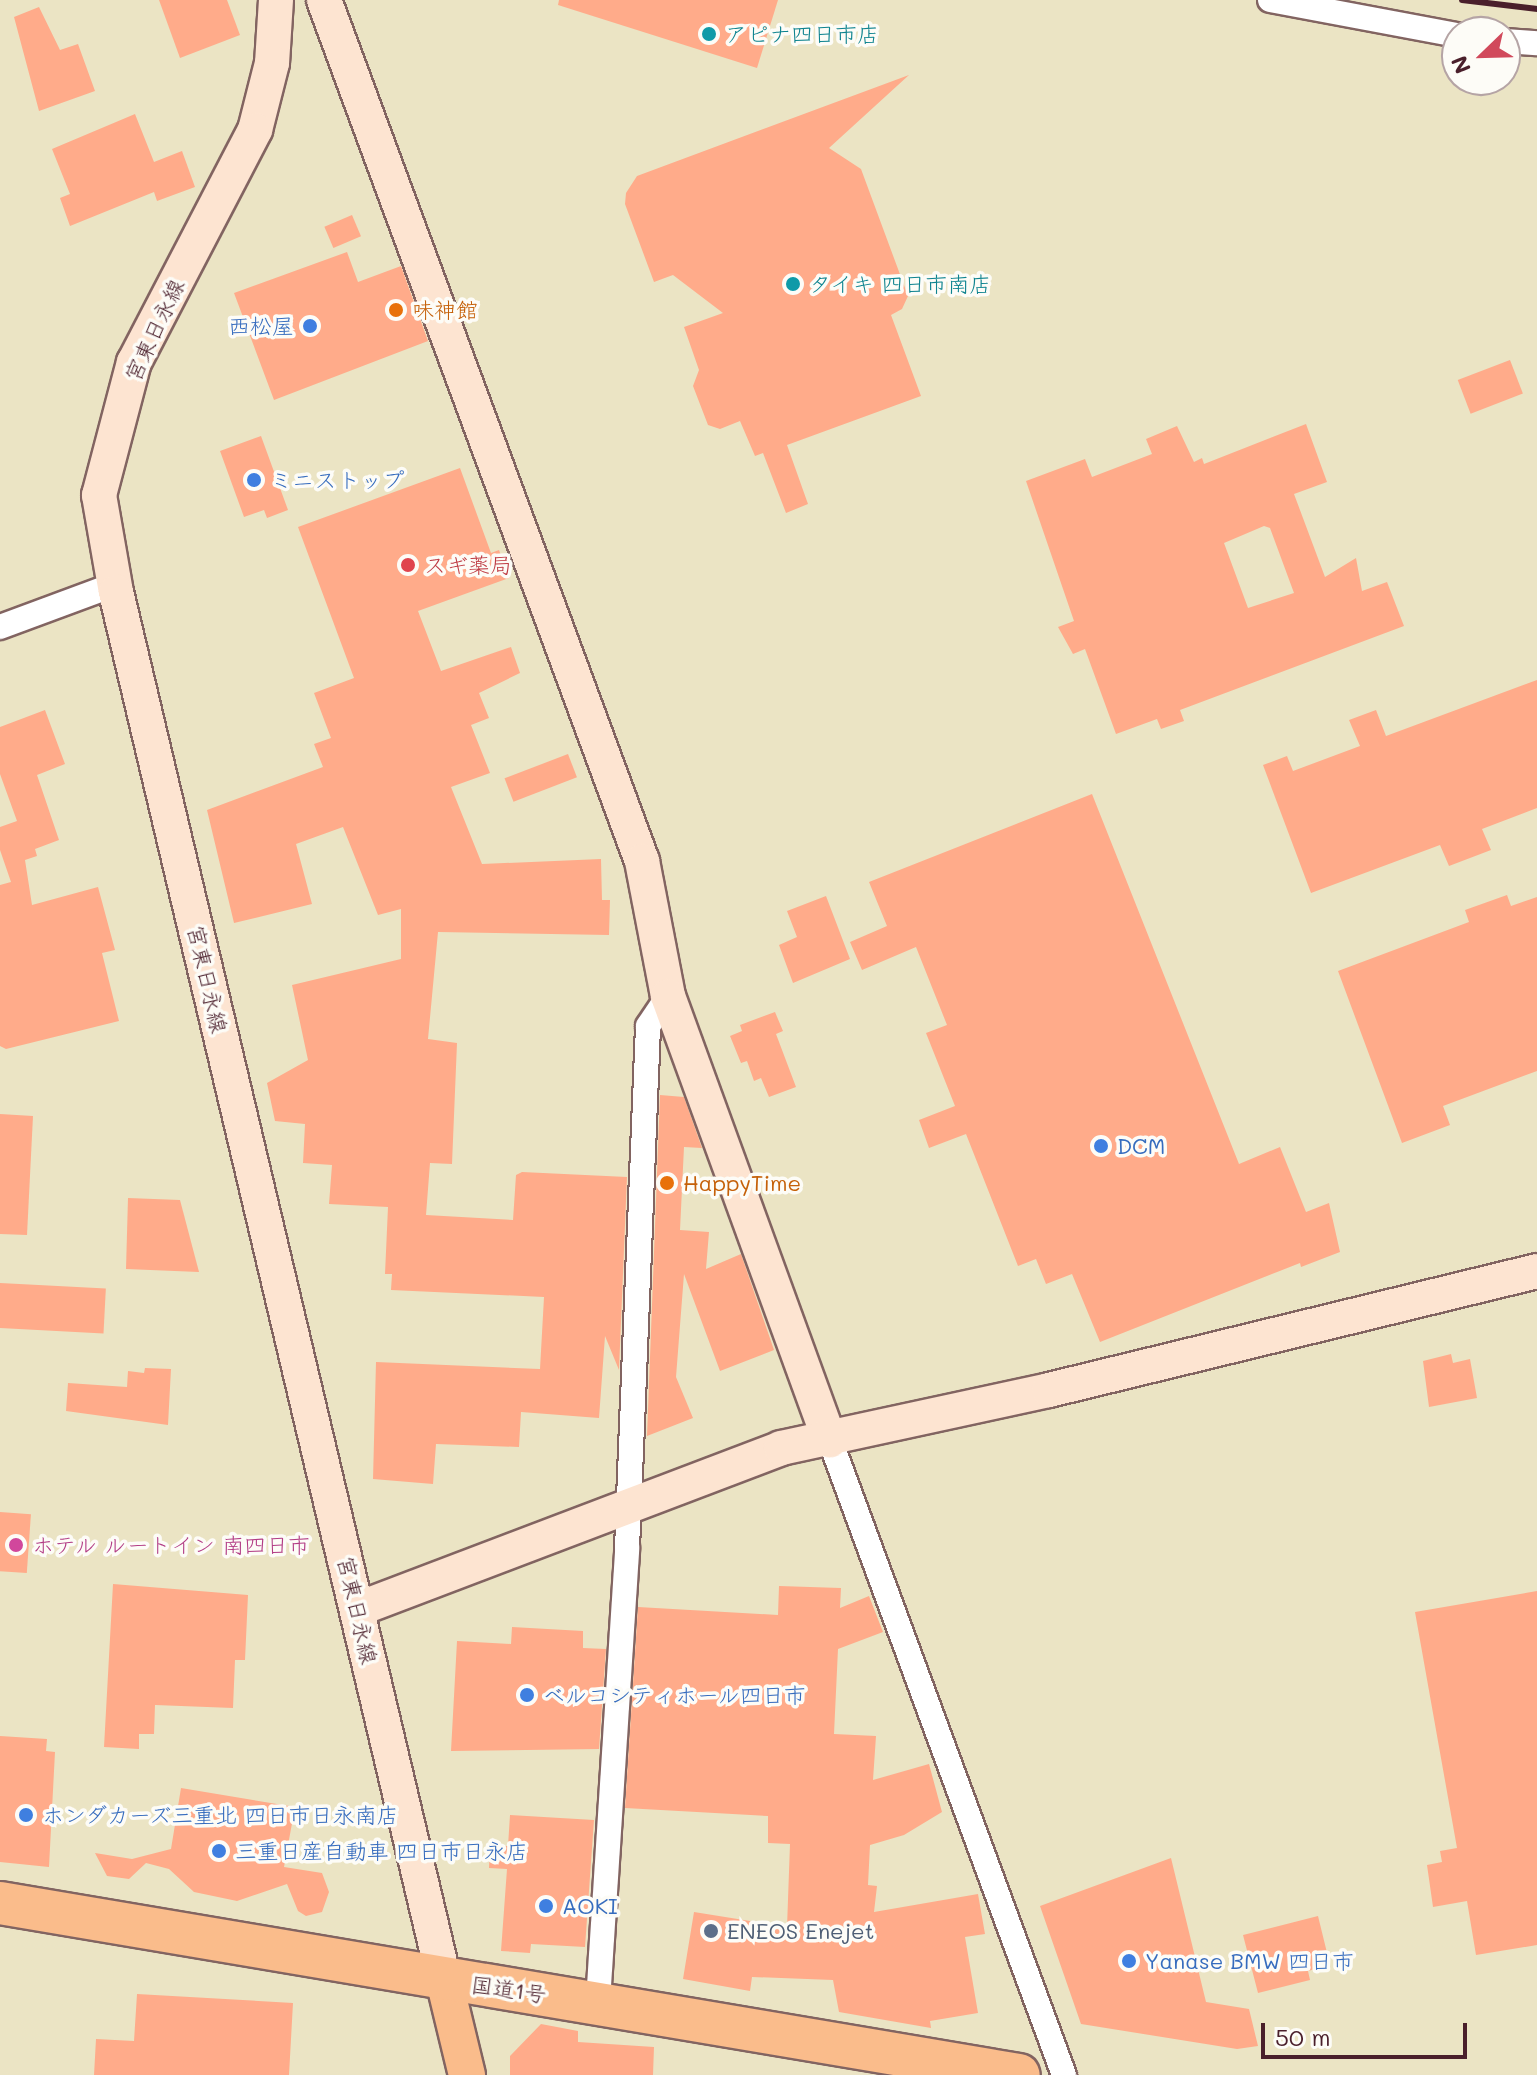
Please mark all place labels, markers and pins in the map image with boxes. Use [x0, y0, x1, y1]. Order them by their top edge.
place label: アピナ四日市店 [725, 21, 879, 47]
marker: アピナ四日市店 [700, 25, 718, 43]
place label: タイキ 四日市南店 [809, 271, 992, 297]
marker: タイキ 四日市南店 [784, 275, 802, 293]
place label: 味神館 [412, 297, 478, 323]
marker: 味神館 [387, 301, 405, 319]
place label: 西松屋 [228, 313, 294, 339]
marker: 西松屋 [301, 317, 319, 335]
place label: ミニストップ [270, 467, 402, 493]
marker: ミニストップ [245, 471, 263, 489]
place label: スギ薬局 [424, 552, 512, 578]
marker: スギ薬局 [399, 556, 417, 574]
place label: DCM [1117, 1133, 1165, 1159]
marker: DCM [1092, 1137, 1110, 1155]
place label: HappyTime [683, 1170, 801, 1196]
marker: HappyTime [658, 1174, 676, 1192]
place label: ホテル ルートイン 南四日市 [32, 1532, 311, 1558]
marker: ホテル ルートイン 南四日市 [7, 1536, 25, 1554]
place label: ベルコシティホール四日市 [543, 1682, 807, 1708]
marker: ベルコシティホール四日市 [518, 1686, 536, 1704]
place label: ホンダカーズ三重北 四日市日永南店 [42, 1802, 401, 1828]
marker: ホンダカーズ三重北 四日市日永南店 [17, 1806, 35, 1824]
place label: 三重日産自動車 四日市日永店 [235, 1838, 528, 1864]
marker: 三重日産自動車 四日市日永店 [210, 1842, 228, 1860]
place label: AOKI [562, 1893, 618, 1919]
marker: AOKI [537, 1897, 555, 1915]
place label: ENEOS Enejet [727, 1918, 874, 1944]
marker: ENEOS Enejet [702, 1922, 720, 1940]
place label: Yanase BMW 四日市 [1145, 1948, 1354, 1974]
marker: Yanase BMW 四日市 [1120, 1952, 1138, 1970]

